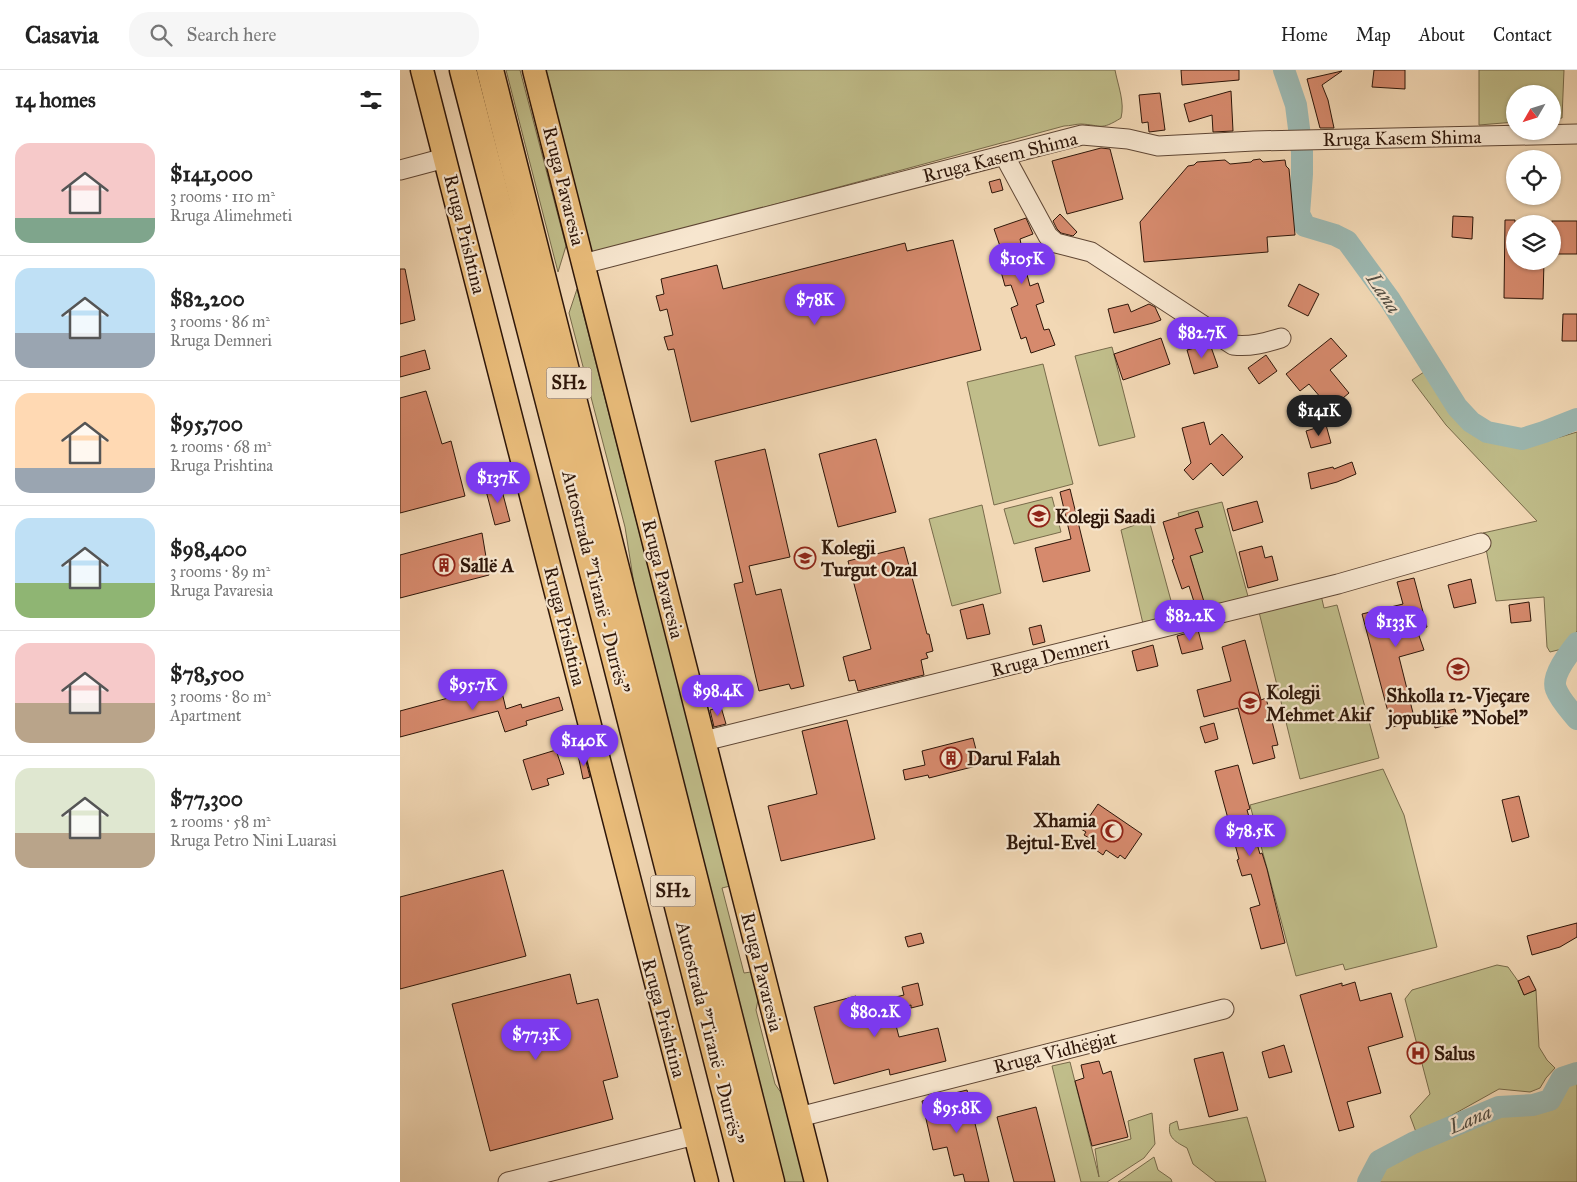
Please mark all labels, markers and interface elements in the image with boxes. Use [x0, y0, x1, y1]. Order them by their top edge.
search box [129, 12, 479, 57]
text: Casavia [25, 20, 99, 50]
icon: search [147, 21, 175, 49]
text: Search here [187, 23, 276, 46]
text: Home [1281, 24, 1328, 46]
text: Map [1356, 24, 1391, 46]
text: About [1419, 24, 1465, 46]
text: Contact [1493, 24, 1552, 46]
north arrow [1506, 85, 1561, 140]
map controls [1506, 85, 1561, 270]
icon: filters [357, 86, 385, 114]
text: 14 homes [15, 87, 96, 113]
street label: Rruga Pavaresia [537, 124, 590, 249]
street label: Rruga Kasem Shima [1322, 125, 1483, 152]
street label: Rruga Kasem Shima [920, 126, 1081, 188]
button: locate [1506, 150, 1561, 205]
text: $141,000 [170, 161, 253, 187]
icon: home [55, 163, 115, 223]
street label: Rruga Prishtina [438, 172, 491, 297]
text: 3 rooms · 110 m² [170, 187, 275, 206]
text: Rruga Alimehmeti [170, 206, 292, 225]
button: layers [1506, 215, 1561, 270]
pin: $105K [987, 242, 1057, 285]
text: $105K [1000, 249, 1044, 268]
water label: Lana [1361, 267, 1406, 318]
pin: $78K [785, 284, 845, 326]
text: $82,200 [170, 286, 245, 312]
icon: home [55, 288, 115, 348]
text: $78K [796, 290, 834, 309]
text: 3 rooms · 86 m² [170, 312, 270, 331]
pin: $82.7K [1161, 316, 1243, 359]
text: $82.7K [1178, 323, 1226, 342]
text: Rruga Demneri [170, 331, 272, 350]
road number: SH2 [546, 368, 592, 398]
pin: $141K [1284, 394, 1354, 437]
text: $141K [1298, 401, 1340, 420]
text: $95,700 [170, 411, 243, 437]
icon: home [55, 413, 115, 473]
text: 2 rooms · 68 m² [170, 437, 271, 456]
text: Rruga Prishtina [170, 456, 273, 475]
pin: $137K [463, 462, 533, 504]
street label: Autostrada "Tiranë - Durrës" [557, 467, 635, 696]
text: $137K [477, 468, 519, 487]
school or university icon: Kolegji Saadi [1027, 504, 1051, 528]
place label: Kolegji Saadi [1055, 505, 1156, 529]
street label: Rruga Pavaresia [636, 517, 689, 642]
text: $98,400 [170, 536, 247, 562]
place label: Kolegji Turgut Ozal [820, 536, 918, 582]
icon: home [55, 538, 115, 598]
school or university icon: Kolegji Turgut Ozal [793, 546, 817, 570]
building icon: Sallë A [432, 553, 456, 577]
place label: Sallë A [460, 554, 514, 577]
text: 3 rooms · 89 m² [170, 562, 270, 581]
street label: Rruga Prishtina [538, 564, 591, 689]
text: Rruga Pavaresia [170, 581, 273, 600]
pin: $82.2K [1149, 600, 1231, 642]
text: $82.2K [1166, 606, 1214, 625]
pin: $133K [1361, 606, 1431, 648]
text: $133K [1376, 612, 1416, 631]
street label: Rruga Demneri [988, 630, 1112, 683]
school or university icon: Shkolla 12-Vjeçare jopublike "Nobel" [1446, 657, 1470, 681]
text: $78,500 [170, 661, 244, 687]
icon: home [55, 663, 115, 723]
pin: $95.7K [432, 668, 514, 711]
pin: $98.4K [677, 674, 759, 717]
text: $95.7K [449, 675, 497, 694]
text: $98.4K [693, 681, 743, 700]
place label: Kolegji Mehmet Akif [1266, 681, 1375, 726]
place label: Shkolla 12-Vjeçare jopublike "Nobel" [1385, 684, 1530, 730]
text: 3 rooms · 80 m² [170, 687, 271, 706]
school or university icon: Kolegji Mehmet Akif [1238, 691, 1262, 715]
text: Apartment [170, 706, 242, 725]
pin: $140K [549, 724, 619, 767]
text: $140K [561, 731, 607, 750]
building icon: Darul Falah [939, 746, 963, 770]
place label: Darul Falah [967, 747, 1061, 770]
text: $77,300 [170, 786, 243, 812]
icon: home [55, 788, 115, 848]
place label: Xhamia Bejtul-Evel [1006, 809, 1097, 855]
text: 2 rooms · 58 m² [170, 812, 271, 831]
pin: $78.5K [1209, 814, 1291, 857]
mosque icon: Xhamia Bejtul-Evel [1100, 819, 1124, 843]
text: $78.5K [1226, 821, 1274, 840]
text: Rruga Petro Nini Luarasi [170, 831, 337, 850]
road number: SH2 [650, 876, 696, 906]
street label: Rruga Pavaresia [735, 910, 788, 1035]
street label: Autostrada "Tiranë - Durrës" [671, 918, 749, 1147]
street label: Rruga Prishtina [636, 956, 691, 1081]
pin: $80.2K [834, 996, 916, 1038]
text: $80.2K [850, 1002, 900, 1021]
pin: $77.3K [495, 1018, 577, 1061]
text: $77.3K [512, 1025, 560, 1044]
street label: Rruga Vidhëgjat [991, 1026, 1120, 1079]
hospital icon: Salus [1406, 1041, 1430, 1065]
place label: Salus [1434, 1042, 1475, 1065]
pin: $95.8K [916, 1092, 998, 1134]
text: $95.8K [933, 1098, 981, 1117]
water label: Lana [1444, 1099, 1495, 1139]

